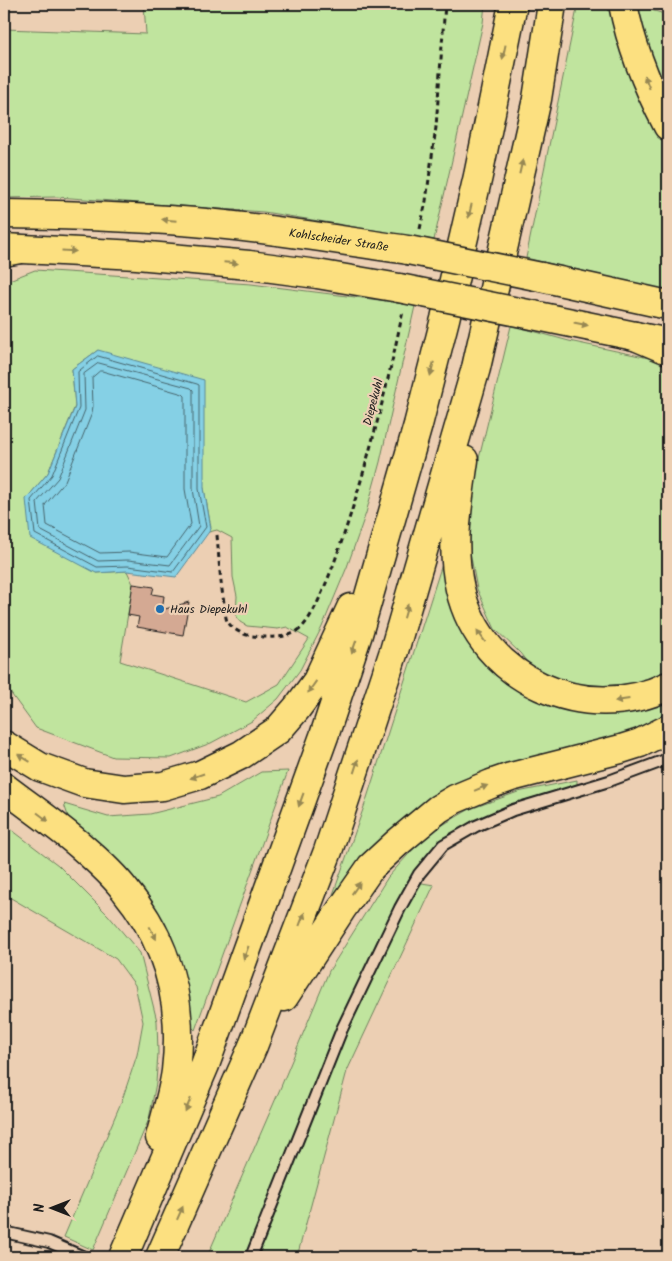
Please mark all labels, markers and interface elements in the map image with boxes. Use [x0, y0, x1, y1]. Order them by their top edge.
one-way arrow [499, 44, 507, 60]
one-way arrow [643, 74, 651, 89]
one-way arrow [517, 159, 525, 174]
one-way arrow [466, 203, 474, 218]
one-way arrow [161, 216, 177, 224]
street label: Kohlscheider Straße [288, 224, 390, 257]
one-way arrow [61, 248, 77, 256]
one-way arrow [223, 259, 239, 267]
one-way arrow [573, 321, 589, 329]
one-way arrow [428, 361, 436, 376]
street label: Diepekuhl [358, 376, 389, 428]
place label: Haus Diepekuhl [170, 600, 247, 619]
marker: Haus Diepekuhl [154, 603, 166, 615]
one-way arrow [402, 604, 410, 619]
one-way arrow [476, 630, 486, 643]
one-way arrow [350, 639, 357, 654]
one-way arrow [307, 680, 317, 693]
one-way arrow [613, 696, 629, 704]
one-way arrow [18, 753, 31, 762]
one-way arrow [352, 758, 360, 773]
one-way arrow [189, 772, 204, 780]
one-way arrow [474, 784, 489, 792]
one-way arrow [297, 793, 305, 808]
one-way arrow [36, 812, 50, 822]
one-way arrow [351, 881, 361, 895]
one-way arrow [298, 912, 306, 926]
one-way arrow [149, 926, 157, 941]
one-way arrow [242, 946, 250, 961]
one-way arrow [184, 1098, 192, 1112]
north arrow [28, 1184, 78, 1234]
text: N [29, 1203, 51, 1212]
one-way arrow [176, 1206, 184, 1220]

